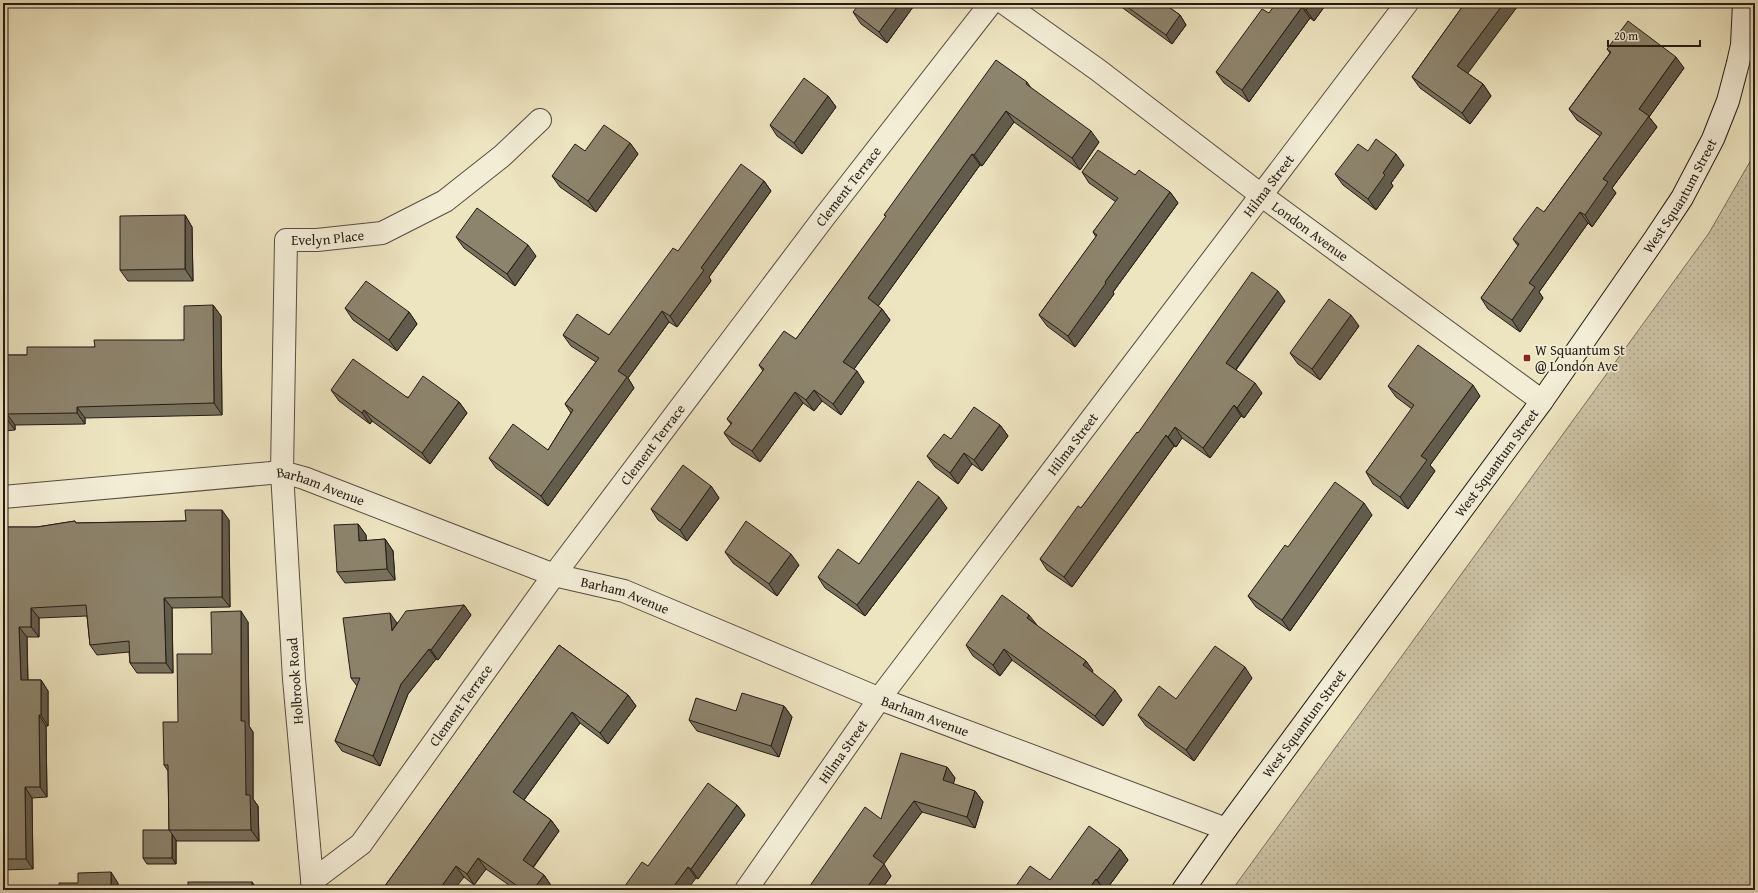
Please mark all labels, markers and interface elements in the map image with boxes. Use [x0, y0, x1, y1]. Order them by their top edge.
scale bar [1608, 22, 1700, 48]
text: 20 m [1614, 27, 1638, 44]
street label: West Squantum Street [1638, 135, 1722, 257]
street label: Clement Terrace [811, 142, 886, 231]
street label: Hilma Street [1238, 150, 1299, 221]
street label: London Avenue [1268, 196, 1353, 266]
street label: Evelyn Place [291, 225, 366, 250]
place label: W Squantum St @ London Ave [1535, 340, 1625, 376]
marker: W Squantum St @ London Ave [1522, 353, 1532, 363]
street label: Clement Terrace [615, 399, 690, 489]
street label: West Squantum Street [1450, 404, 1543, 521]
street label: Hilma Street [1042, 408, 1103, 479]
street label: Barham Avenue [276, 462, 368, 511]
street label: Barham Avenue [579, 571, 673, 619]
street label: Holbrook Road [282, 636, 308, 725]
street label: Clement Terrace [424, 660, 497, 751]
street label: West Squantum Street [1257, 665, 1351, 782]
street label: Barham Avenue [878, 690, 972, 742]
street label: Hilma Street [813, 715, 872, 787]

